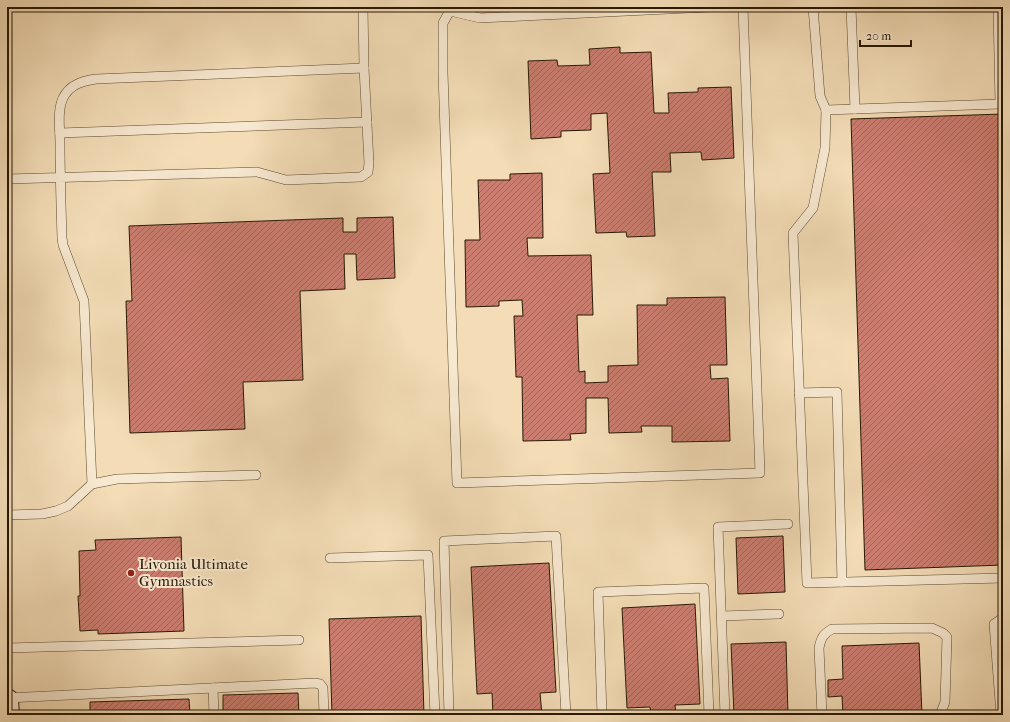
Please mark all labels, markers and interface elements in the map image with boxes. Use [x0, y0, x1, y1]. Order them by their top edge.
scale bar [860, 22, 911, 48]
text: 20 m [866, 29, 891, 43]
place label: Livonia Ultimate Gymnastics [139, 555, 248, 590]
marker: Livonia Ultimate Gymnastics [126, 568, 136, 578]

